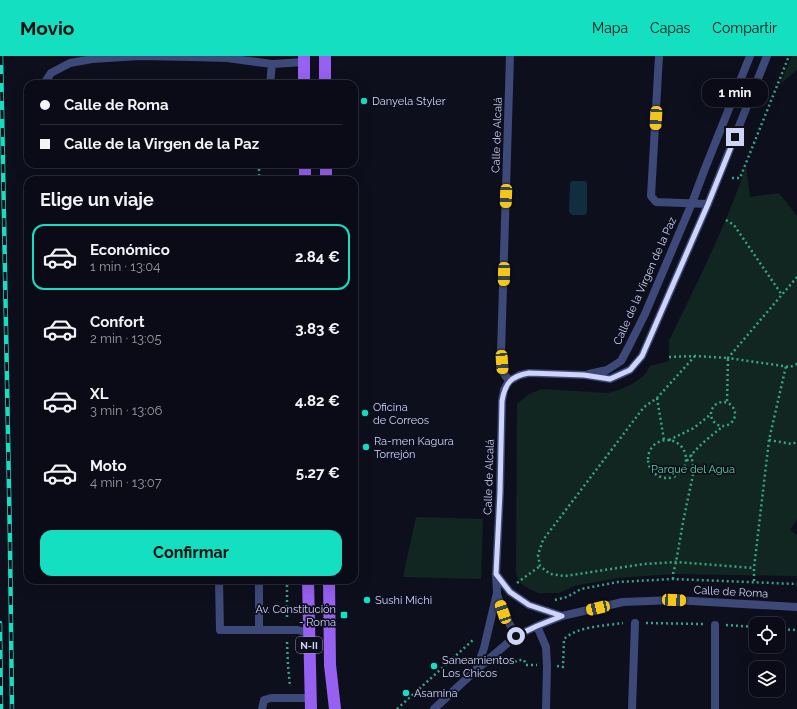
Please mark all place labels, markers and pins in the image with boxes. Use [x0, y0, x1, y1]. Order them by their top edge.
place label: Danyela Styler [372, 95, 446, 108]
marker: Danyela Styler [359, 96, 369, 106]
place label: Oficina de Correos [373, 401, 429, 427]
marker: Oficina de Correos [360, 408, 370, 418]
place label: Ra-men Kagura Torrejón [374, 435, 454, 461]
marker: Ra-men Kagura Torrejón [361, 442, 371, 452]
place label: Sushi Michi [375, 594, 432, 607]
marker: Sushi Michi [362, 595, 372, 605]
place label: Av. Constitución - Roma [255, 603, 336, 629]
marker: Av. Constitución - Roma [339, 610, 349, 620]
place label: Saneamientos Los Chicos [442, 654, 514, 680]
marker: Saneamientos Los Chicos [429, 661, 439, 671]
place label: Asamina [414, 687, 458, 700]
marker: Asamina [401, 688, 411, 698]

